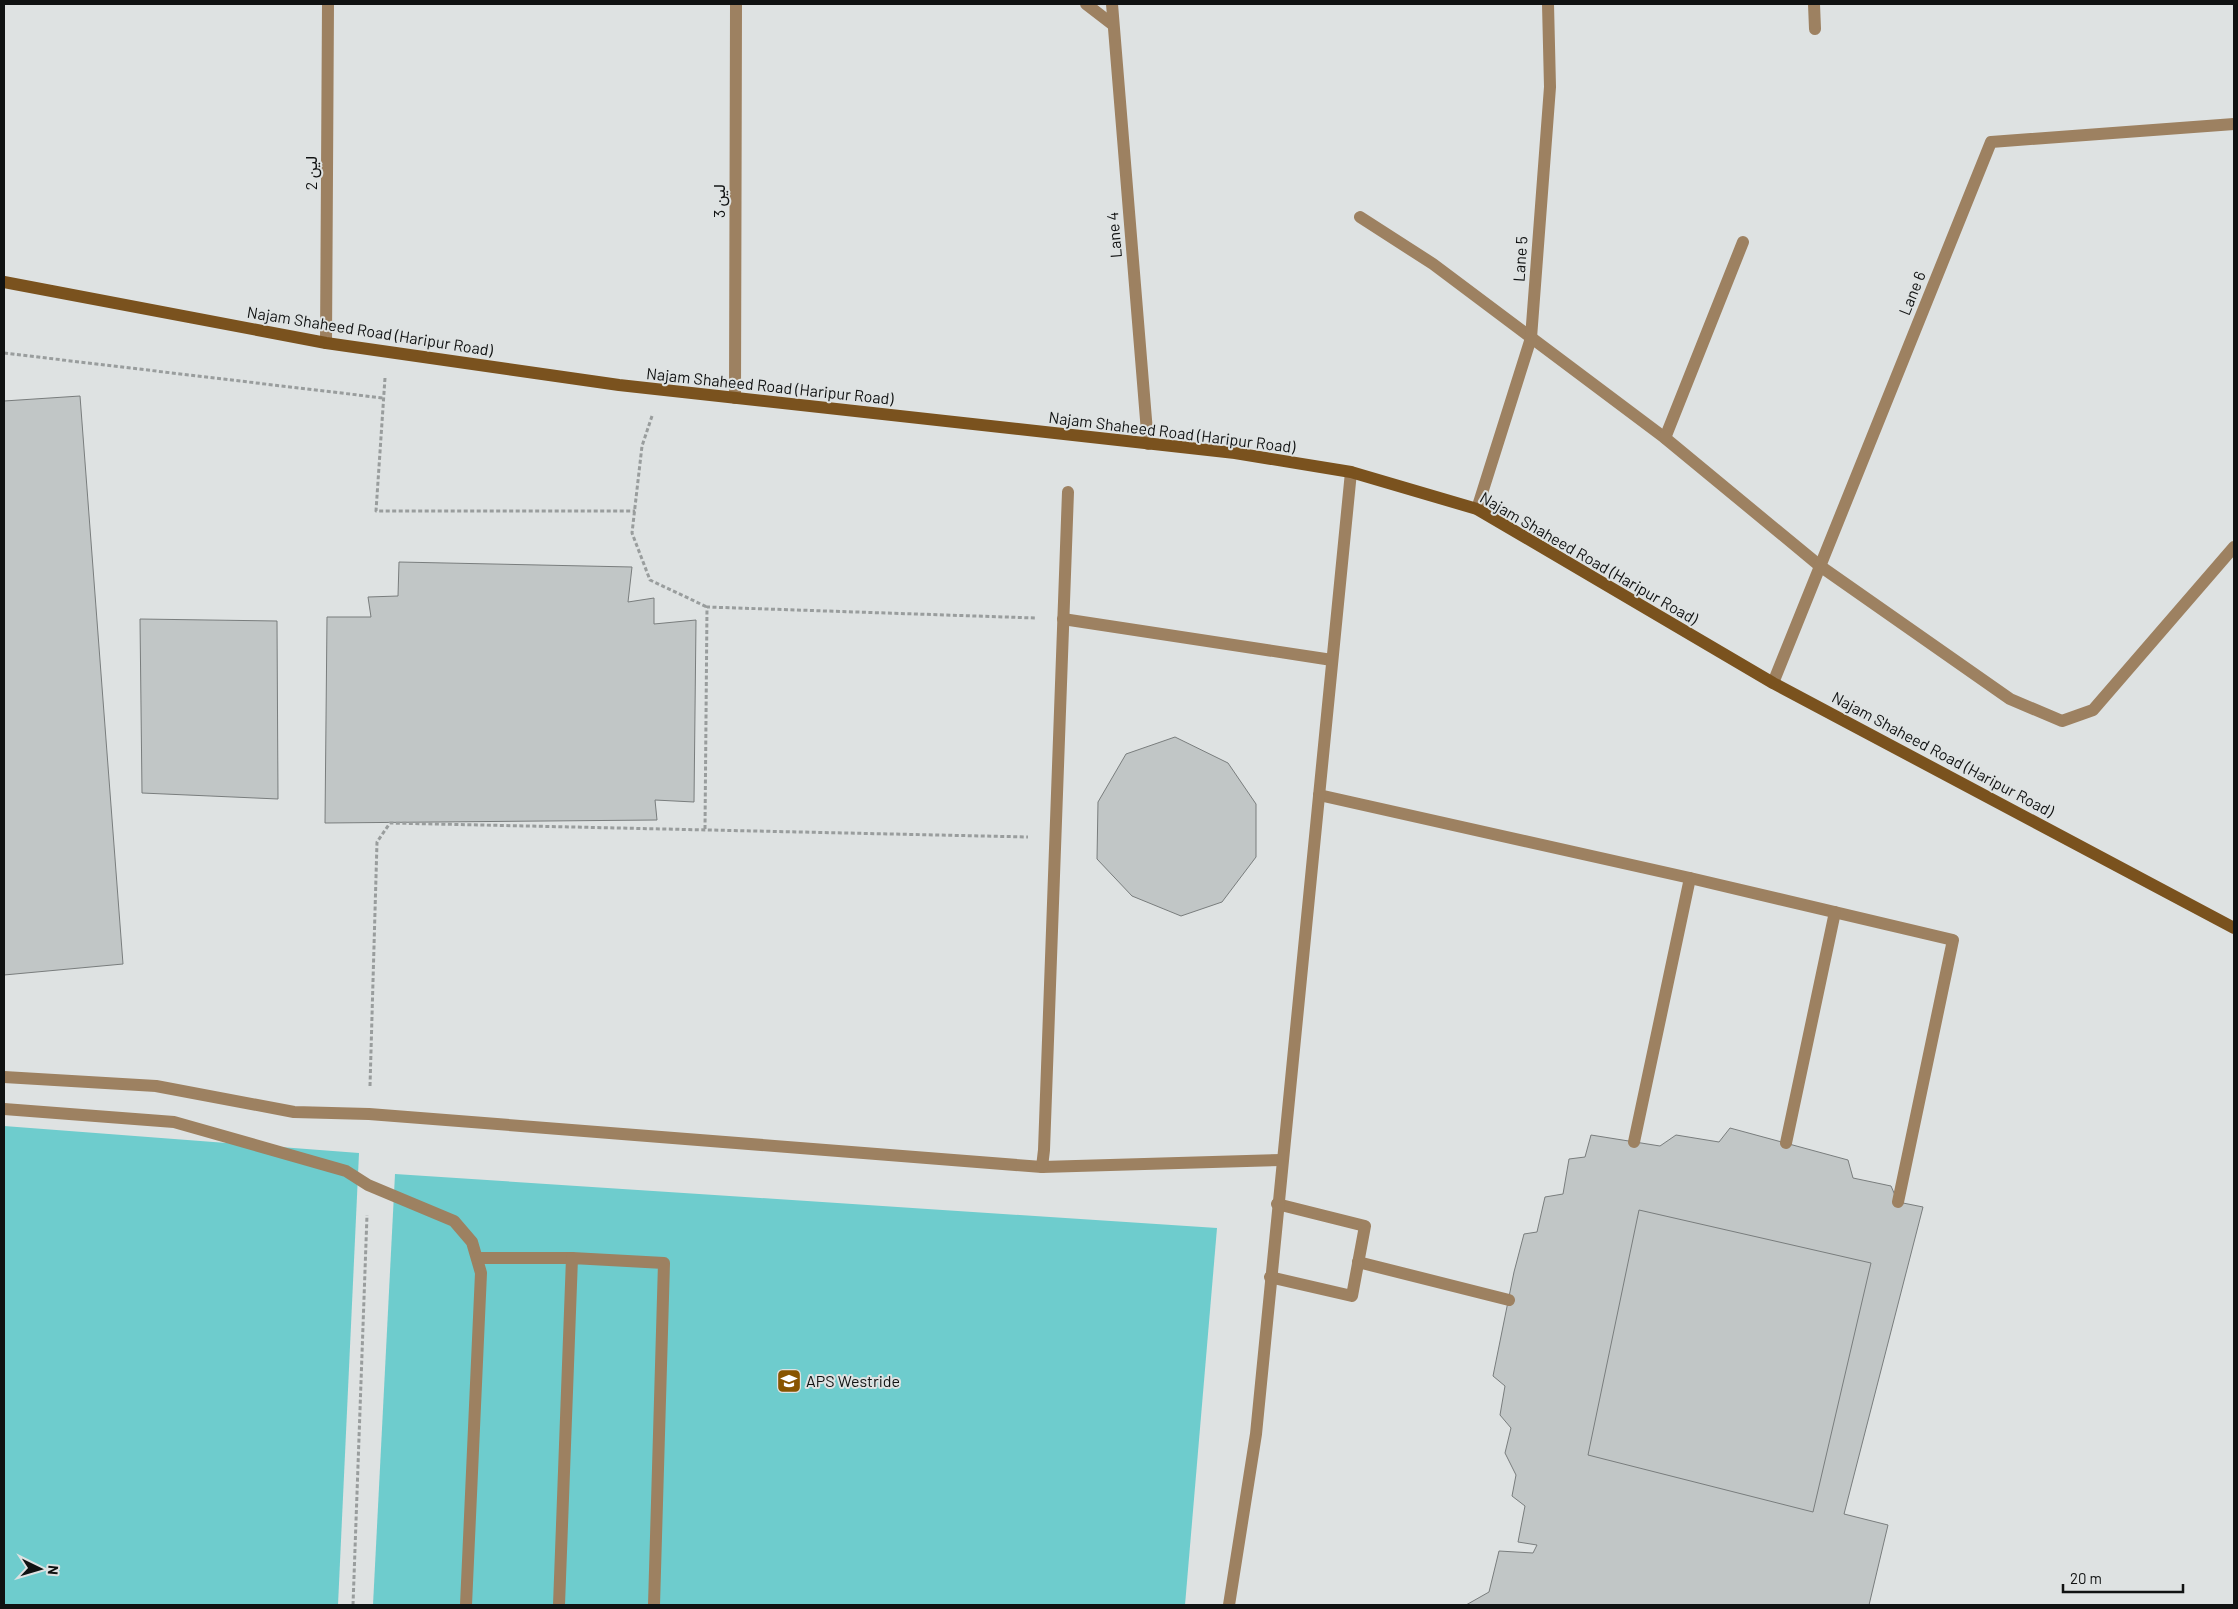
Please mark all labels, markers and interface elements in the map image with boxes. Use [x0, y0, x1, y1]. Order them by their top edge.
street label: لین 2 [301, 156, 322, 190]
street label: لین 3 [709, 184, 730, 218]
street label: Lane 4 [1102, 211, 1125, 259]
street label: Lane 5 [1508, 235, 1531, 282]
street label: Lane 6 [1894, 268, 1929, 318]
street label: Najam Shaheed Road (Haripur Road) [246, 302, 495, 359]
street label: Najam Shaheed Road (Haripur Road) [646, 363, 895, 408]
street label: Najam Shaheed Road (Haripur Road) [1048, 407, 1297, 456]
street label: Najam Shaheed Road (Haripur Road) [1477, 487, 1702, 628]
street label: Najam Shaheed Road (Haripur Road) [1829, 687, 2058, 821]
school or university icon: APS Westride [776, 1368, 802, 1394]
place label: APS Westride [806, 1371, 900, 1390]
north arrow [15, 1544, 65, 1594]
scale bar [2063, 1562, 2183, 1594]
text: N [45, 1565, 62, 1576]
text: 20 m [2070, 1569, 2102, 1587]

